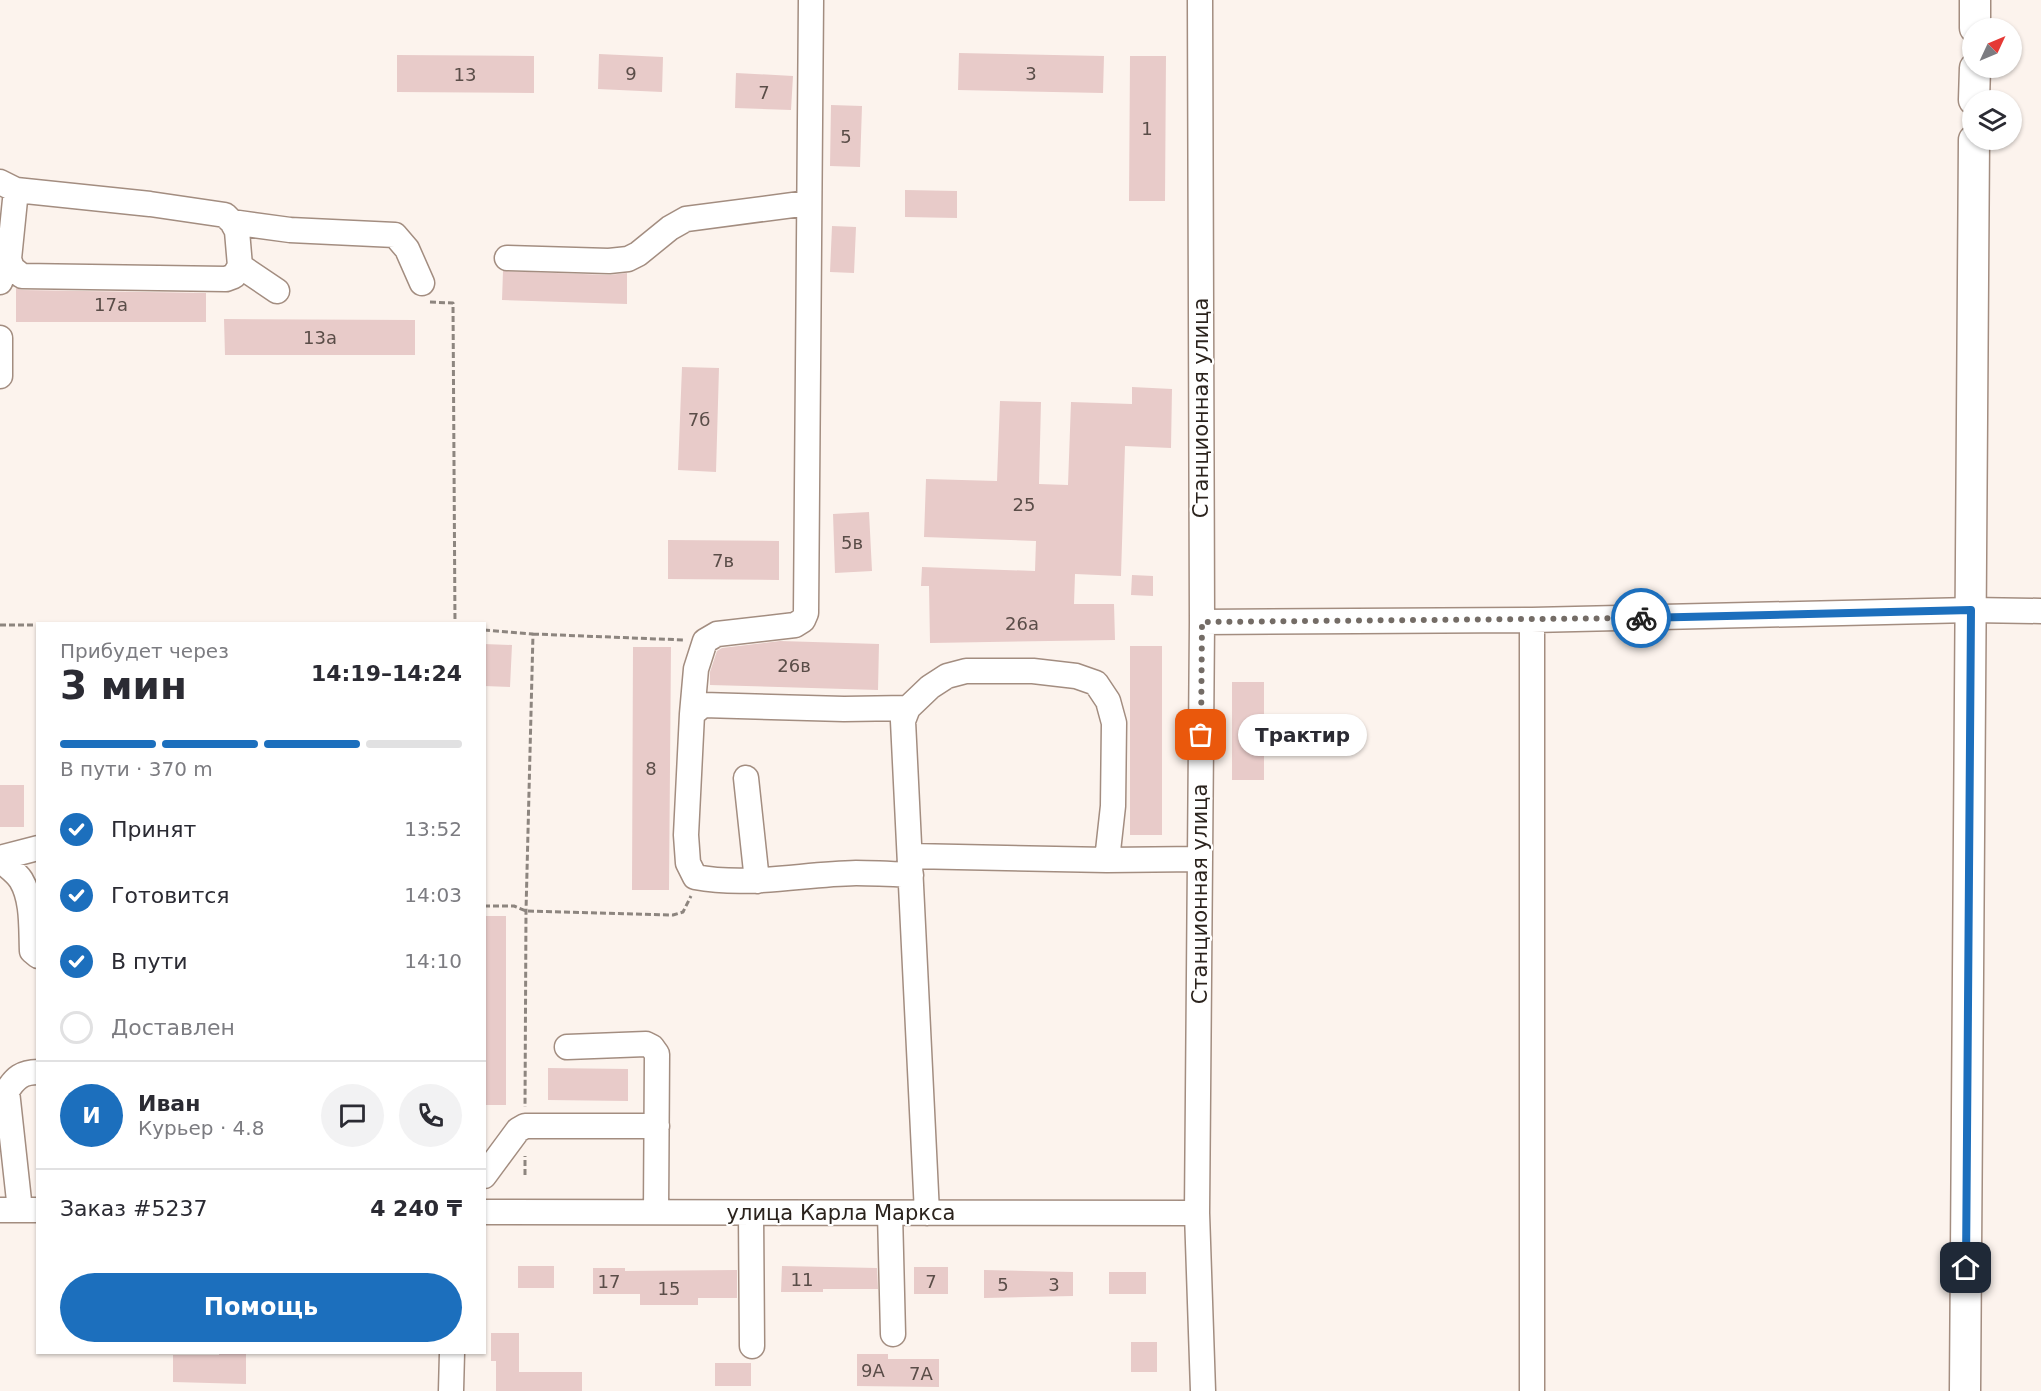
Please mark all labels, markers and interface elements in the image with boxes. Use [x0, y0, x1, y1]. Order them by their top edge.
north arrow [1962, 18, 2022, 78]
map controls [1962, 18, 2022, 150]
house number: 9 [625, 63, 637, 84]
house number: 3 [1025, 63, 1037, 84]
house number: 13 [454, 64, 476, 85]
house number: 7 [758, 82, 770, 103]
button: layers [1962, 90, 2022, 150]
house number: 1 [1141, 118, 1153, 139]
house number: 5 [840, 126, 852, 147]
house number: 17а [94, 294, 128, 315]
street label: Станционная улица [1189, 298, 1213, 518]
house number: 13а [303, 327, 337, 348]
house number: 7б [688, 409, 710, 430]
house number: 25 [1013, 494, 1035, 515]
house number: 5в [841, 532, 863, 553]
house number: 7в [712, 550, 734, 571]
courier [1611, 588, 1671, 648]
icon: bike [1625, 602, 1658, 635]
house number: 26а [1005, 613, 1039, 634]
text: Прибудет через [60, 639, 229, 663]
house number: 26в [777, 655, 811, 676]
text: 14:19–14:24 [311, 661, 462, 686]
text: 3 мин [60, 663, 187, 708]
pin [1175, 709, 1226, 760]
callout: Трактир [1237, 714, 1366, 756]
icon: bag [1184, 718, 1217, 751]
text: Трактир [1255, 723, 1350, 747]
text: В пути · 370 m [60, 757, 213, 781]
house number: 8 [645, 758, 657, 779]
street label: Станционная улица [1188, 784, 1212, 1004]
icon: check [60, 813, 93, 846]
text: Принят [111, 817, 196, 842]
text: 13:52 [404, 817, 462, 841]
icon: check [60, 879, 93, 912]
text: Готовится [111, 883, 230, 908]
text: 14:03 [404, 883, 462, 907]
icon: check [60, 945, 93, 978]
text: В пути [111, 949, 188, 974]
text: 14:10 [404, 949, 462, 973]
text: Доставлен [111, 1015, 235, 1040]
button: chat [321, 1084, 384, 1147]
button: phone [399, 1084, 462, 1147]
text: Иван [138, 1091, 200, 1116]
text: И [82, 1103, 101, 1128]
text: Курьер · 4.8 [138, 1116, 264, 1140]
text: Заказ #5237 [60, 1196, 207, 1221]
text: 4 240 ₸ [370, 1196, 462, 1221]
street label: улица Карла Маркса [727, 1201, 955, 1225]
pin [1940, 1242, 1991, 1293]
icon: home [1949, 1251, 1982, 1284]
house number: 11 [791, 1269, 813, 1290]
house number: 17 [598, 1271, 620, 1292]
house number: 7 [925, 1271, 937, 1292]
button: Помощь [60, 1273, 462, 1342]
house number: 5 [997, 1274, 1009, 1295]
house number: 3 [1048, 1274, 1060, 1295]
house number: 15 [658, 1278, 680, 1299]
house number: 9А [861, 1360, 886, 1381]
house number: 7А [909, 1363, 934, 1384]

